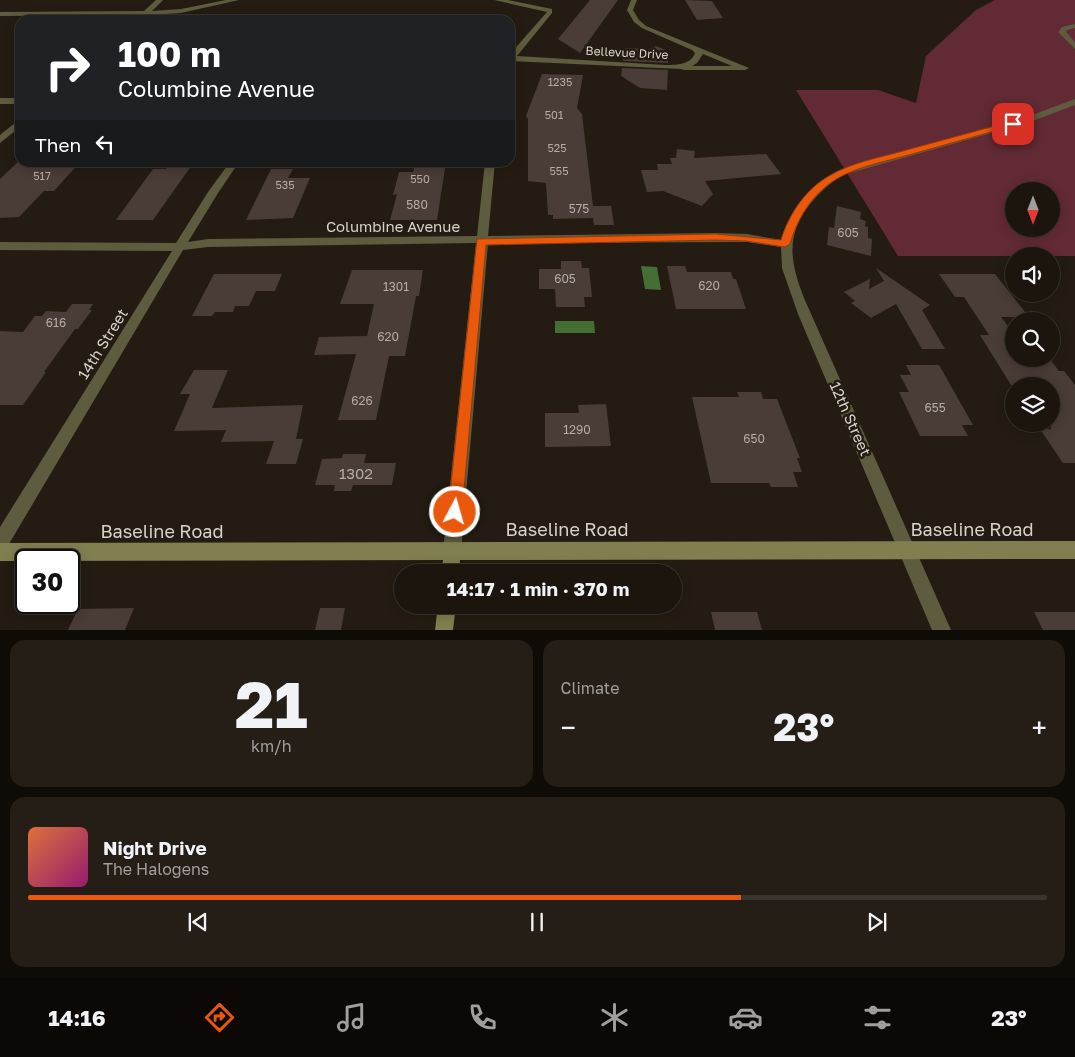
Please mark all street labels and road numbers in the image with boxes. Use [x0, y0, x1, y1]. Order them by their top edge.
street label: Bellevue Drive [585, 43, 669, 62]
street label: Columbine Avenue [326, 217, 460, 235]
street label: 14th Street [73, 305, 131, 382]
street label: 12th Street [827, 379, 875, 459]
street label: Baseline Road [506, 518, 628, 540]
street label: Baseline Road [911, 518, 1033, 540]
street label: Baseline Road [101, 520, 223, 542]

